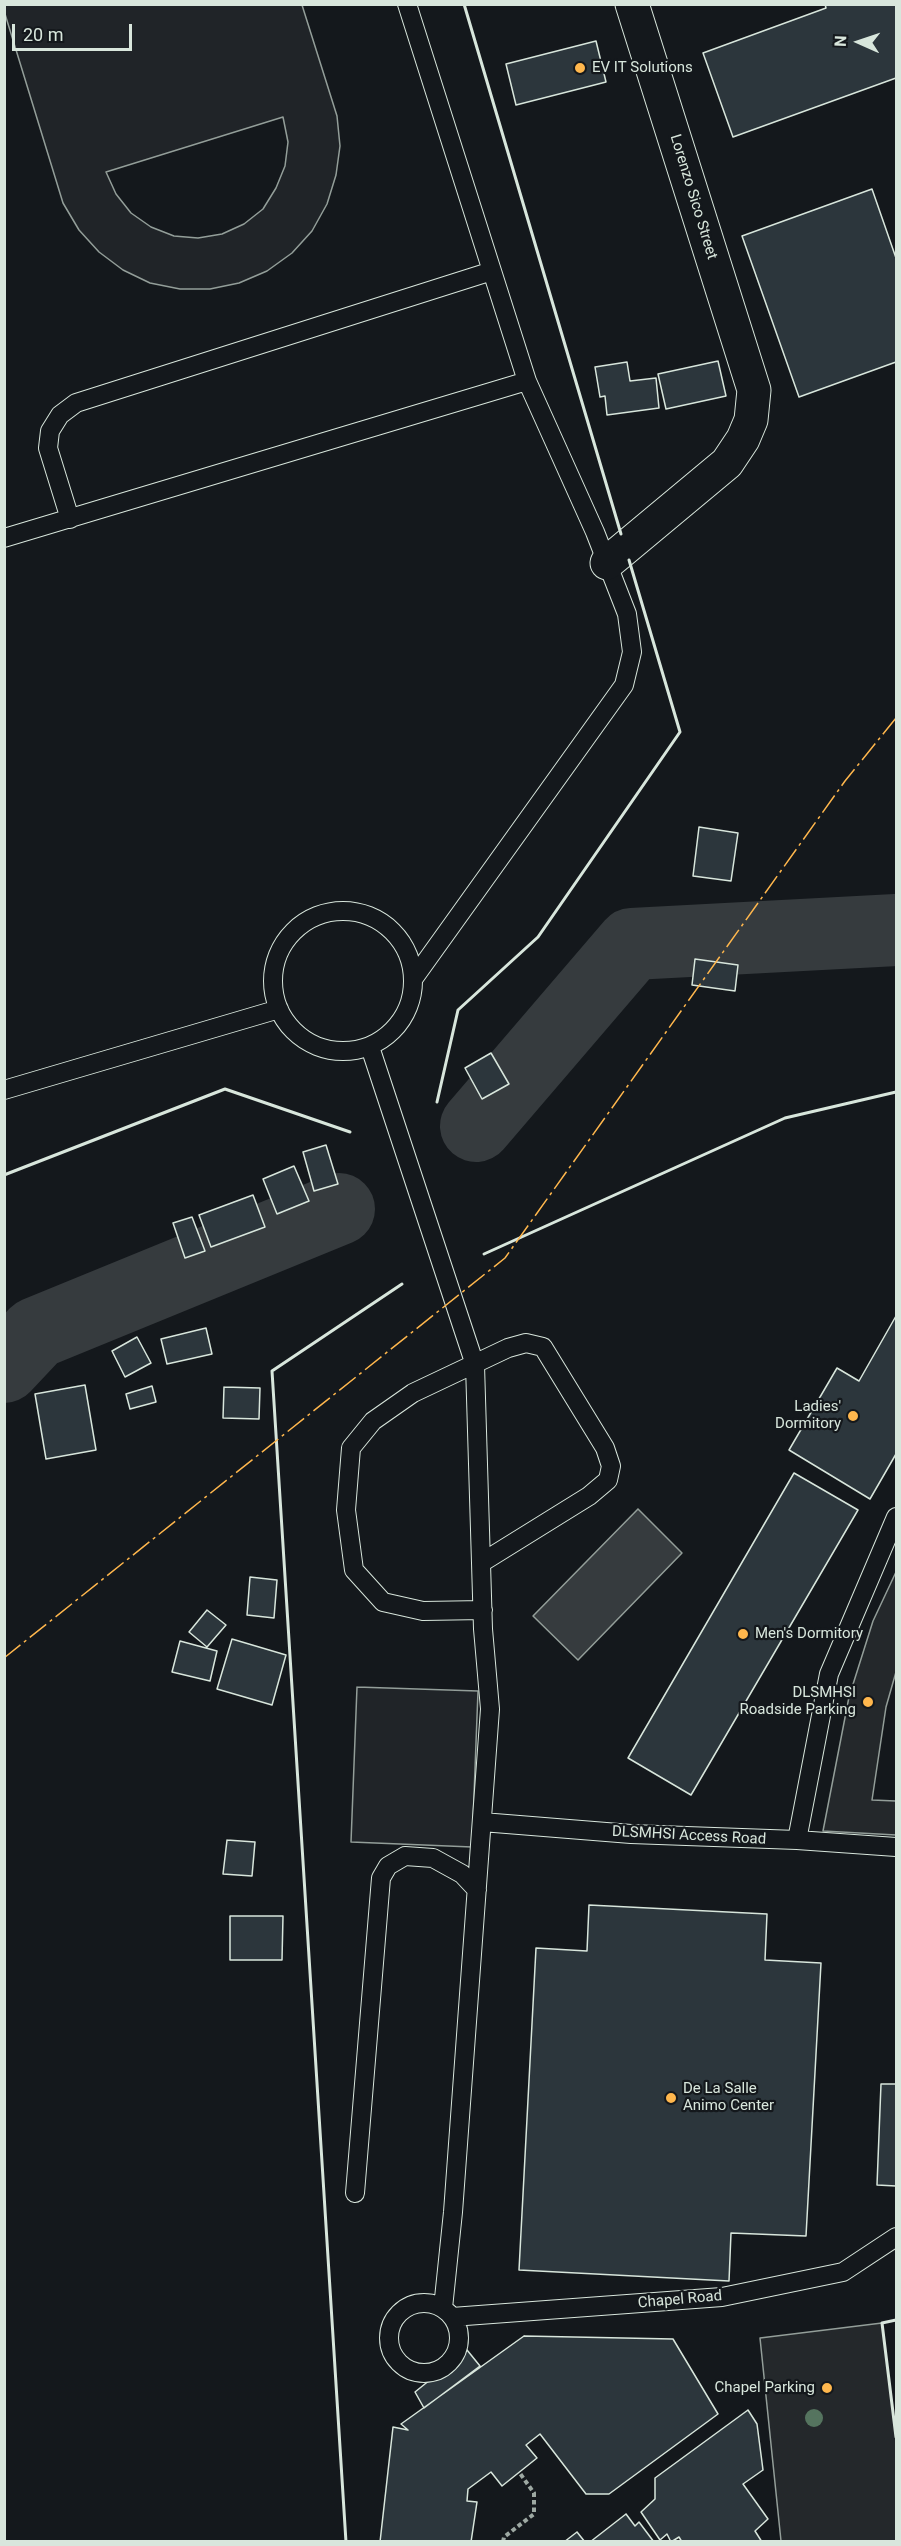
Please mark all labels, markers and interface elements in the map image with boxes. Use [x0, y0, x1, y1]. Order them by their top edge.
scale bar [15, 12, 135, 50]
north arrow [829, 12, 889, 72]
text: 20 m [23, 24, 63, 45]
text: N [831, 35, 850, 47]
place label: EV IT Solutions [592, 59, 693, 77]
marker: EV IT Solutions [573, 61, 587, 75]
street label: Lorenzo Sico Street [665, 132, 721, 262]
place label: Ladies' Dormitory [775, 1398, 841, 1433]
marker: Ladies' Dormitory [846, 1409, 860, 1423]
place label: Men's Dormitory [755, 1625, 863, 1643]
marker: Men's Dormitory [736, 1627, 750, 1641]
place label: DLSMHSI Roadside Parking [739, 1684, 856, 1719]
marker: DLSMHSI Roadside Parking [861, 1695, 875, 1709]
street label: DLSMHSI Access Road [611, 1823, 767, 1849]
place label: De La Salle Animo Center [683, 2080, 774, 2115]
marker: De La Salle Animo Center [664, 2091, 678, 2105]
street label: Chapel Road [637, 2287, 723, 2313]
place label: Chapel Parking [714, 2379, 815, 2397]
marker: Chapel Parking [820, 2381, 834, 2395]

